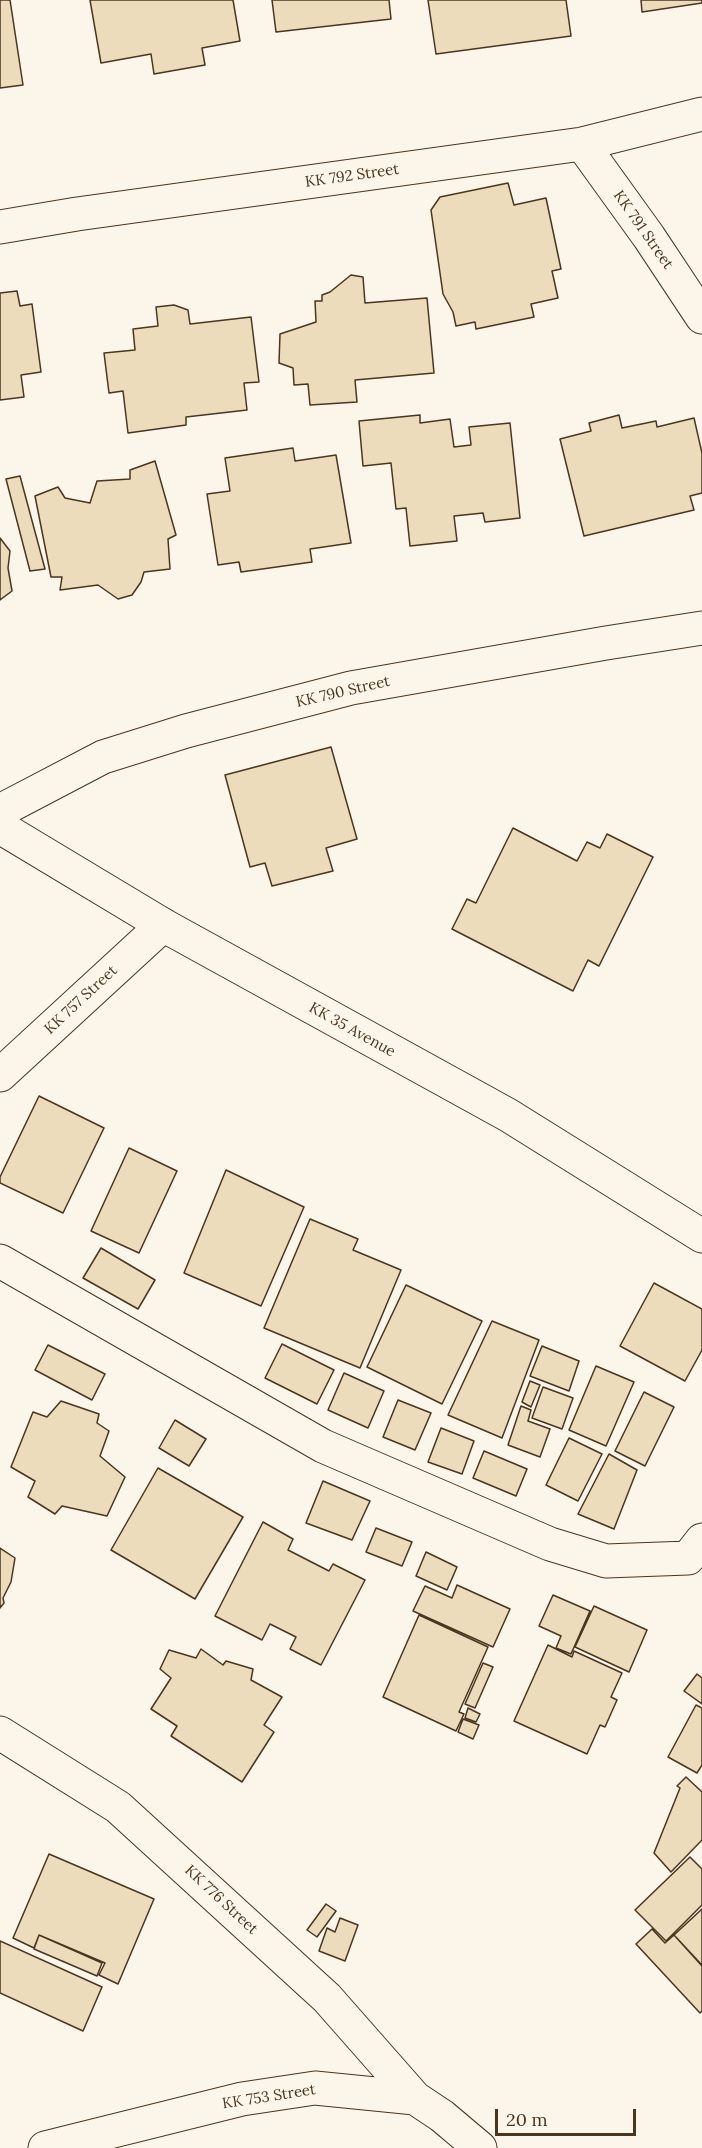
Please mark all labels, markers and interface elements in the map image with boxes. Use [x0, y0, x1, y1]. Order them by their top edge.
street label: KK 792 Street [304, 161, 400, 191]
street label: KK 791 Street [609, 187, 677, 273]
street label: KK 790 Street [294, 672, 392, 712]
street label: KK 757 Street [41, 962, 121, 1038]
street label: KK 35 Avenue [306, 999, 398, 1061]
street label: KK 776 Street [181, 1862, 261, 1938]
street label: KK 753 Street [221, 2081, 317, 2113]
scale bar [498, 2097, 639, 2135]
text: 20 m [506, 2108, 548, 2131]

